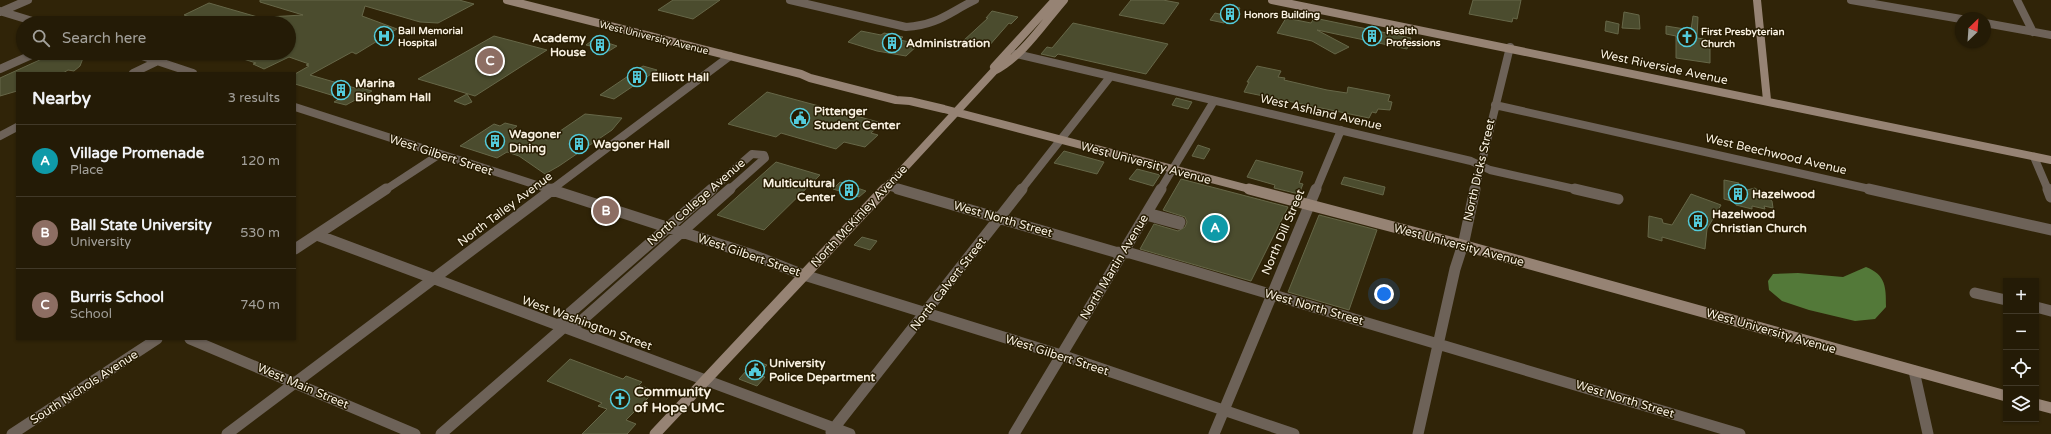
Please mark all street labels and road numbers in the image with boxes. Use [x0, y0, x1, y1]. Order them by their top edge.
street label: West University Avenue [598, 19, 710, 57]
street label: West Riverside Avenue [1599, 47, 1729, 87]
street label: West Ashland Avenue [1259, 91, 1383, 133]
street label: North Dicks Street [1460, 117, 1498, 222]
street label: West Beechwood Avenue [1704, 131, 1848, 177]
street label: West Gilbert Street [388, 132, 495, 178]
street label: West University Avenue [1079, 139, 1213, 187]
street label: North College Avenue [644, 156, 748, 248]
street label: North McKinley Avenue [808, 162, 910, 270]
street label: North Talley Avenue [455, 169, 555, 249]
street label: North Dill Street [1259, 187, 1308, 277]
street label: West North Street [952, 198, 1055, 240]
street label: North Martin Avenue [1077, 212, 1151, 322]
street label: West University Avenue [1392, 221, 1526, 269]
street label: West Gilbert Street [696, 231, 803, 279]
street label: North Calvert Street [907, 234, 989, 333]
street label: West North Street [1263, 286, 1366, 328]
street label: West Washington Street [520, 293, 654, 353]
street label: West University Avenue [1704, 306, 1838, 356]
street label: West Gilbert Street [1004, 332, 1111, 378]
street label: South Nichols Avenue [28, 347, 141, 427]
street label: West Main Street [255, 360, 351, 412]
street label: West North Street [1574, 377, 1676, 421]

